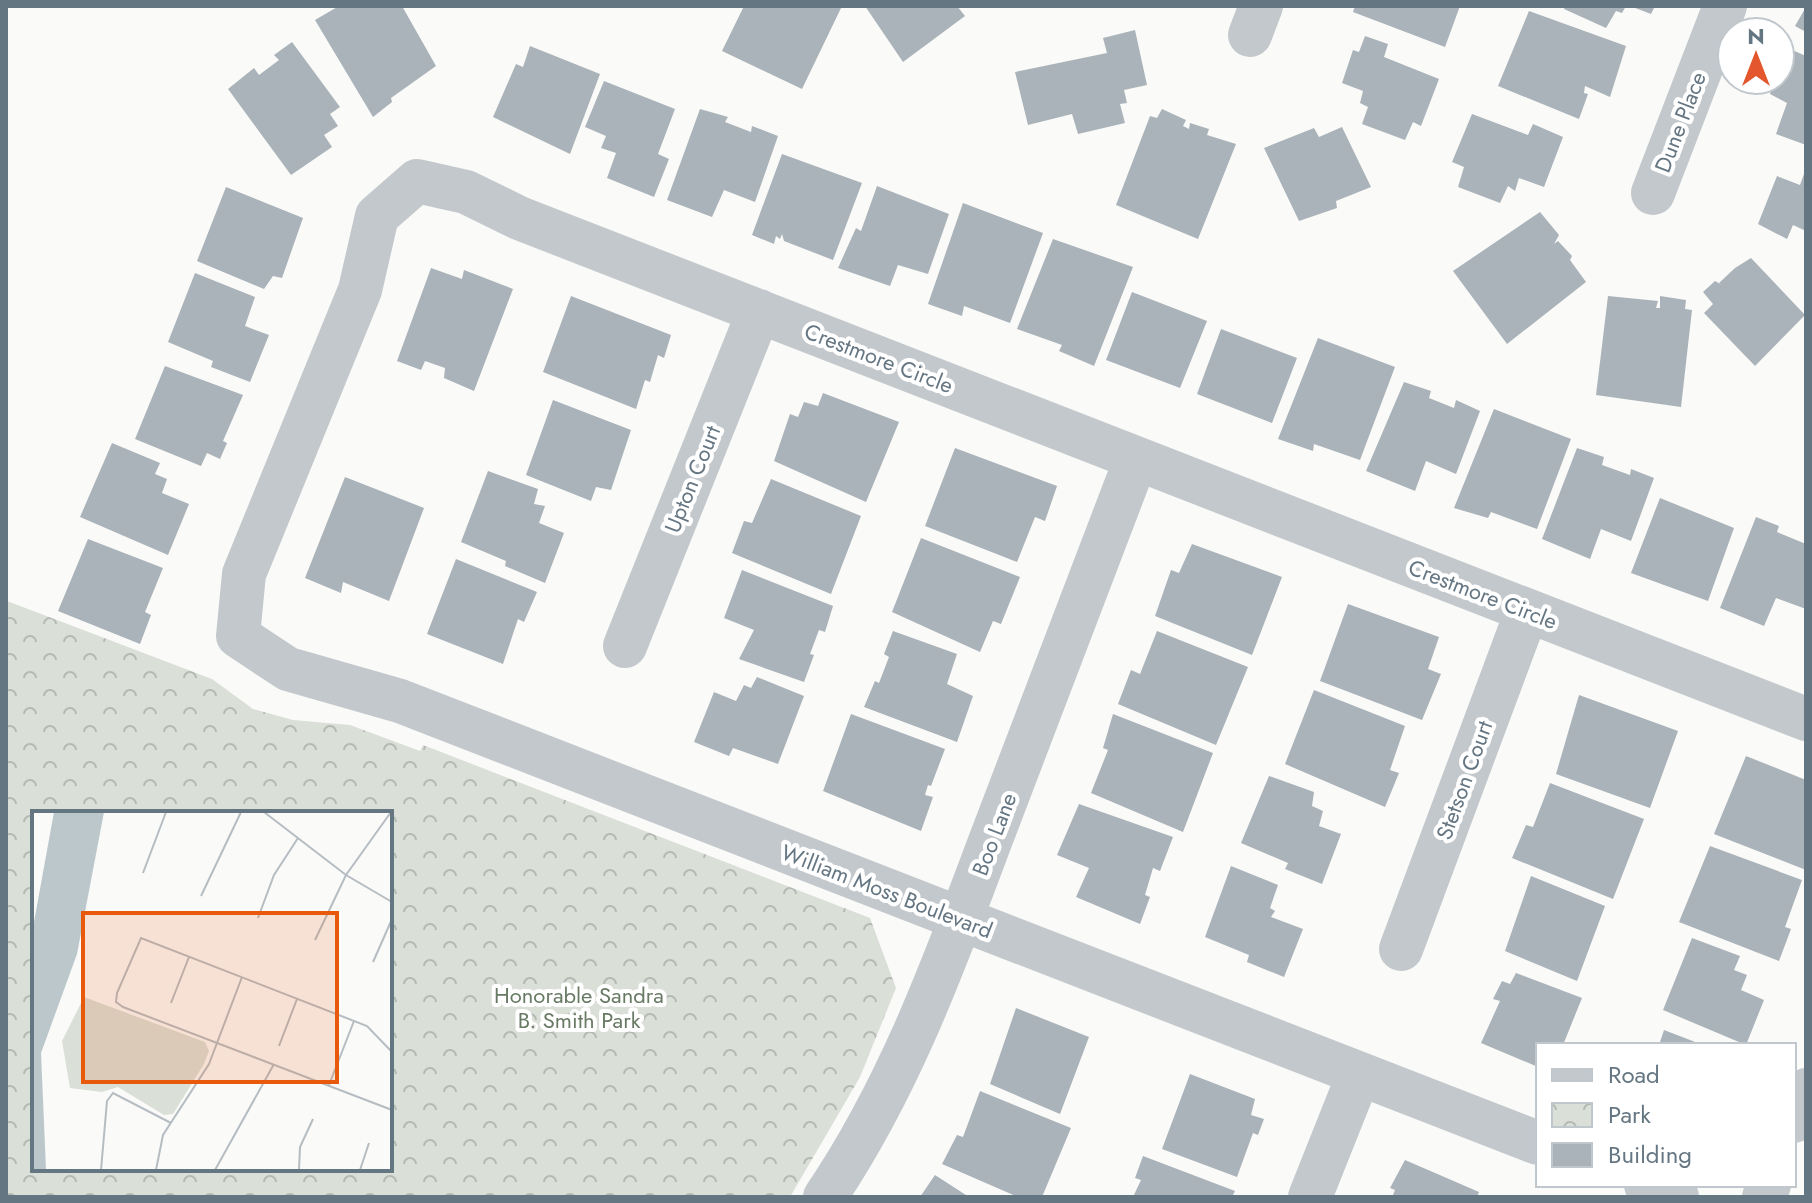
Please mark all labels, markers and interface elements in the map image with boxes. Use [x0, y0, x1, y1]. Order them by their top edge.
north arrow [1716, 16, 1796, 96]
text: N [1747, 20, 1765, 52]
street label: Dune Place [1646, 67, 1714, 177]
street label: Crestmore Circle [800, 315, 958, 401]
street label: Upton Court [656, 420, 728, 537]
street label: Crestmore Circle [1404, 551, 1562, 637]
street label: Stetson Court [1428, 715, 1501, 844]
street label: Boo Lane [964, 788, 1024, 880]
inset map [32, 811, 392, 1171]
street label: William Moss Boulevard [777, 836, 997, 946]
park label: Honorable Sandra B. Smith Park [494, 979, 664, 1036]
legend [1536, 1043, 1796, 1187]
text: Road [1608, 1057, 1660, 1092]
text: Park [1608, 1097, 1651, 1132]
text: Building [1608, 1137, 1692, 1172]

